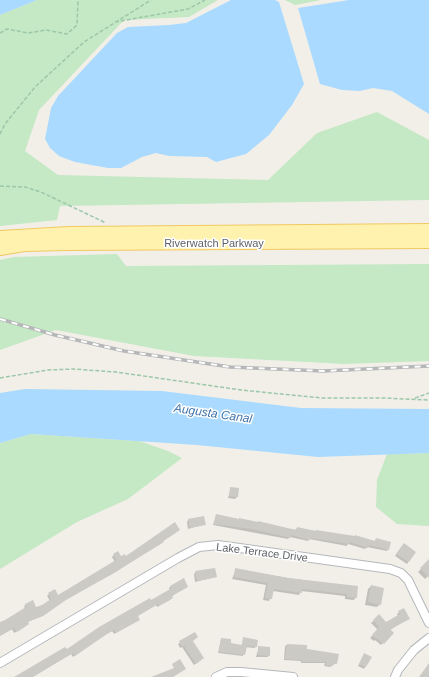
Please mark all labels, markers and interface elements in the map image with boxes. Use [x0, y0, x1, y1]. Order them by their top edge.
street label: Riverwatch Parkway [164, 237, 264, 251]
water label: Augusta Canal [173, 401, 253, 427]
street label: Lake Terrace Drive [215, 541, 309, 565]

